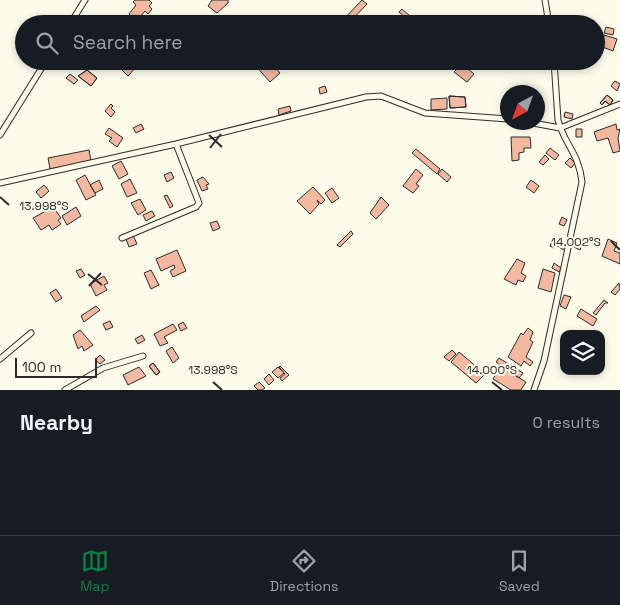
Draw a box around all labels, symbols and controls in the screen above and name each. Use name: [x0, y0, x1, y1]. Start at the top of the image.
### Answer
search box: [15, 15, 605, 70]
icon: search: [33, 29, 61, 57]
text: Search here: [73, 30, 183, 55]
north arrow: [500, 85, 545, 130]
text: 13.998°S: [19, 198, 69, 214]
text: 14.002°S: [551, 234, 601, 250]
map controls: [560, 330, 605, 375]
button: layers: [560, 330, 605, 375]
scale bar: [15, 355, 98, 378]
text: 100 m: [22, 358, 61, 376]
text: 13.998°S: [188, 362, 238, 378]
text: 14.000°S: [467, 362, 517, 378]
text: Nearby: [20, 409, 93, 436]
text: 0 results: [532, 412, 600, 433]
tab: Map: [80, 547, 109, 595]
tab: Directions: [270, 547, 338, 595]
tab: Saved: [499, 547, 540, 595]

